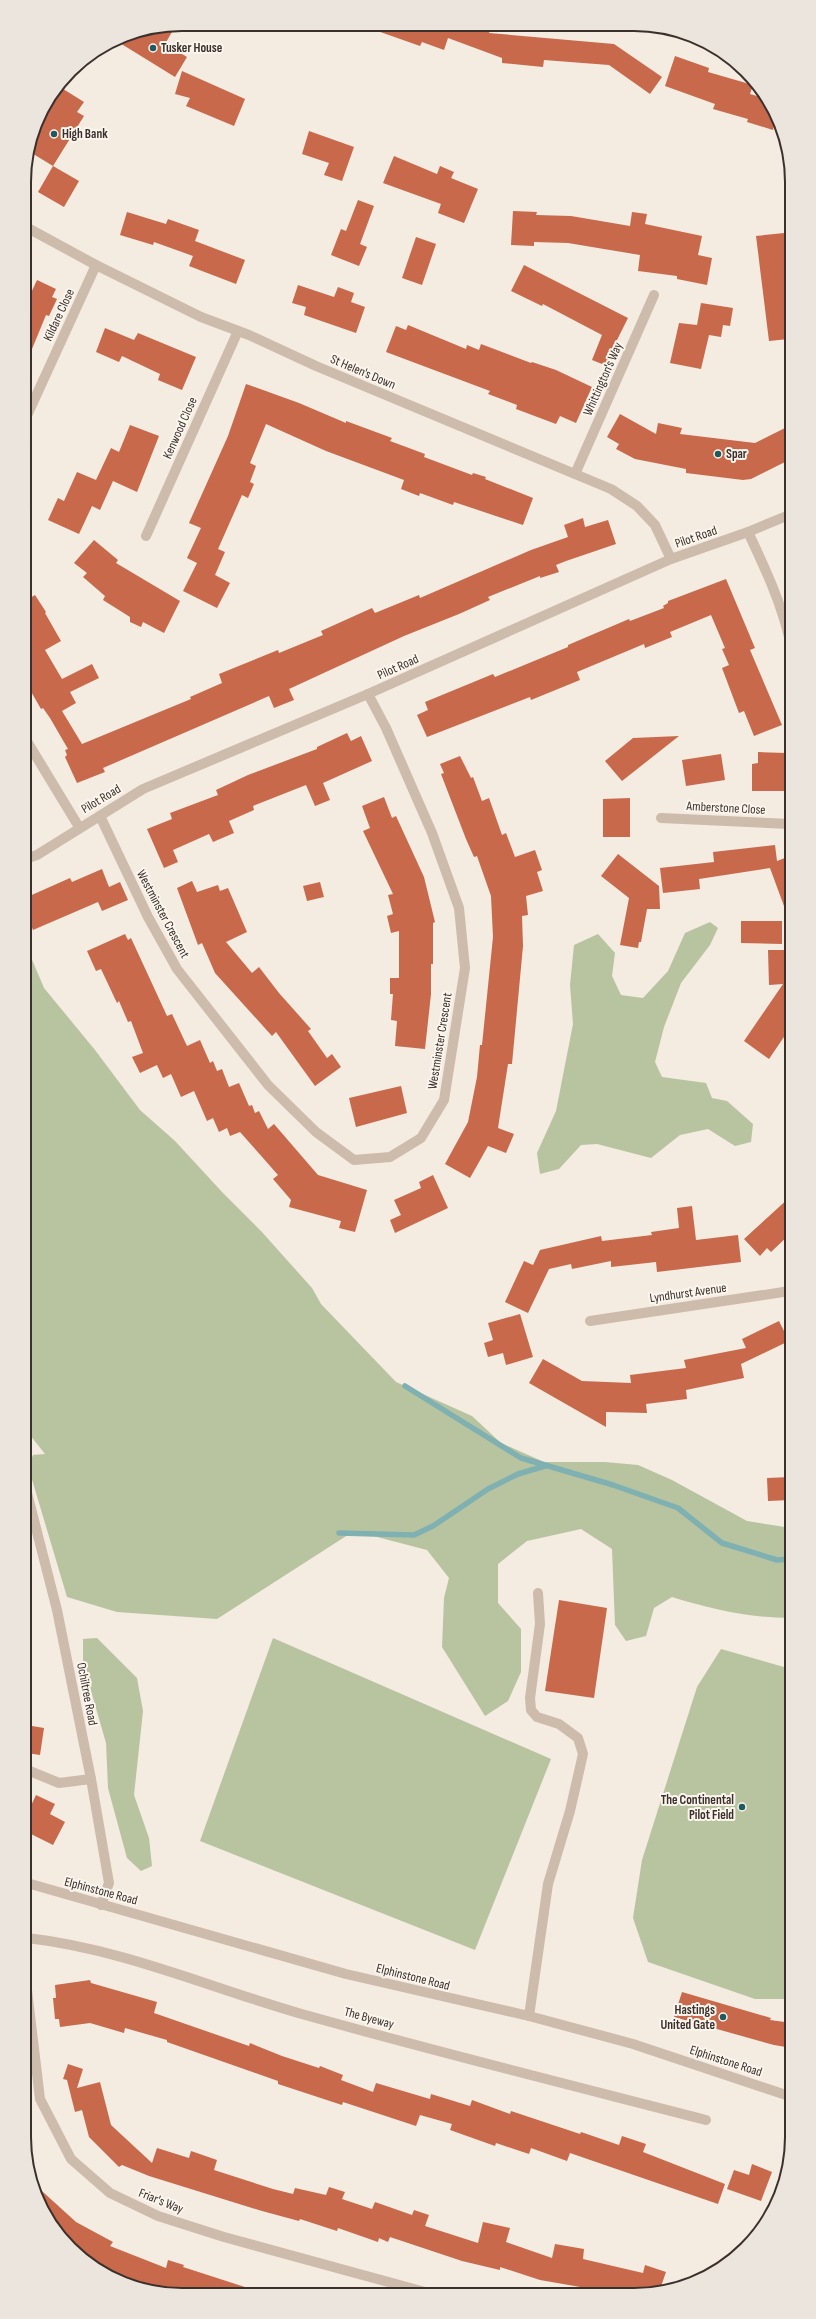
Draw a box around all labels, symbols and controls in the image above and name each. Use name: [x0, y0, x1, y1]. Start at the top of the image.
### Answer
place label: Tusker House: [161, 40, 223, 56]
marker: Tusker House: [148, 43, 158, 53]
place label: High Bank: [62, 126, 108, 142]
marker: High Bank: [49, 129, 59, 139]
street label: Kildare Close: [40, 286, 78, 344]
street label: Whittington's Way: [580, 340, 626, 418]
street label: St Helen's Down: [328, 351, 398, 393]
street label: Kenwood Close: [159, 395, 201, 461]
place label: Spar: [726, 446, 747, 462]
marker: Spar: [713, 449, 723, 459]
street label: Pilot Road: [673, 522, 719, 552]
street label: Pilot Road: [375, 651, 421, 683]
street label: Pilot Road: [78, 781, 124, 817]
street label: Amberstone Close: [685, 798, 766, 818]
street label: Westminster Crescent: [133, 867, 193, 961]
street label: Westminster Crescent: [424, 991, 456, 1090]
street label: Lyndhurst Avenue: [648, 1280, 728, 1306]
street label: Ochiltree Road: [73, 1661, 101, 1727]
place label: The Continental Pilot Field: [661, 1792, 734, 1823]
marker: The Continental Pilot Field: [737, 1802, 747, 1812]
street label: Elphinstone Road: [63, 1874, 139, 1908]
street label: Elphinstone Road: [375, 1960, 451, 1994]
place label: Hastings United Gate: [660, 2002, 715, 2033]
street label: The Byeway: [342, 2004, 396, 2032]
marker: Hastings United Gate: [718, 2012, 728, 2022]
street label: Elphinstone Road: [688, 2042, 764, 2080]
street label: Friar's Way: [136, 2185, 186, 2217]

